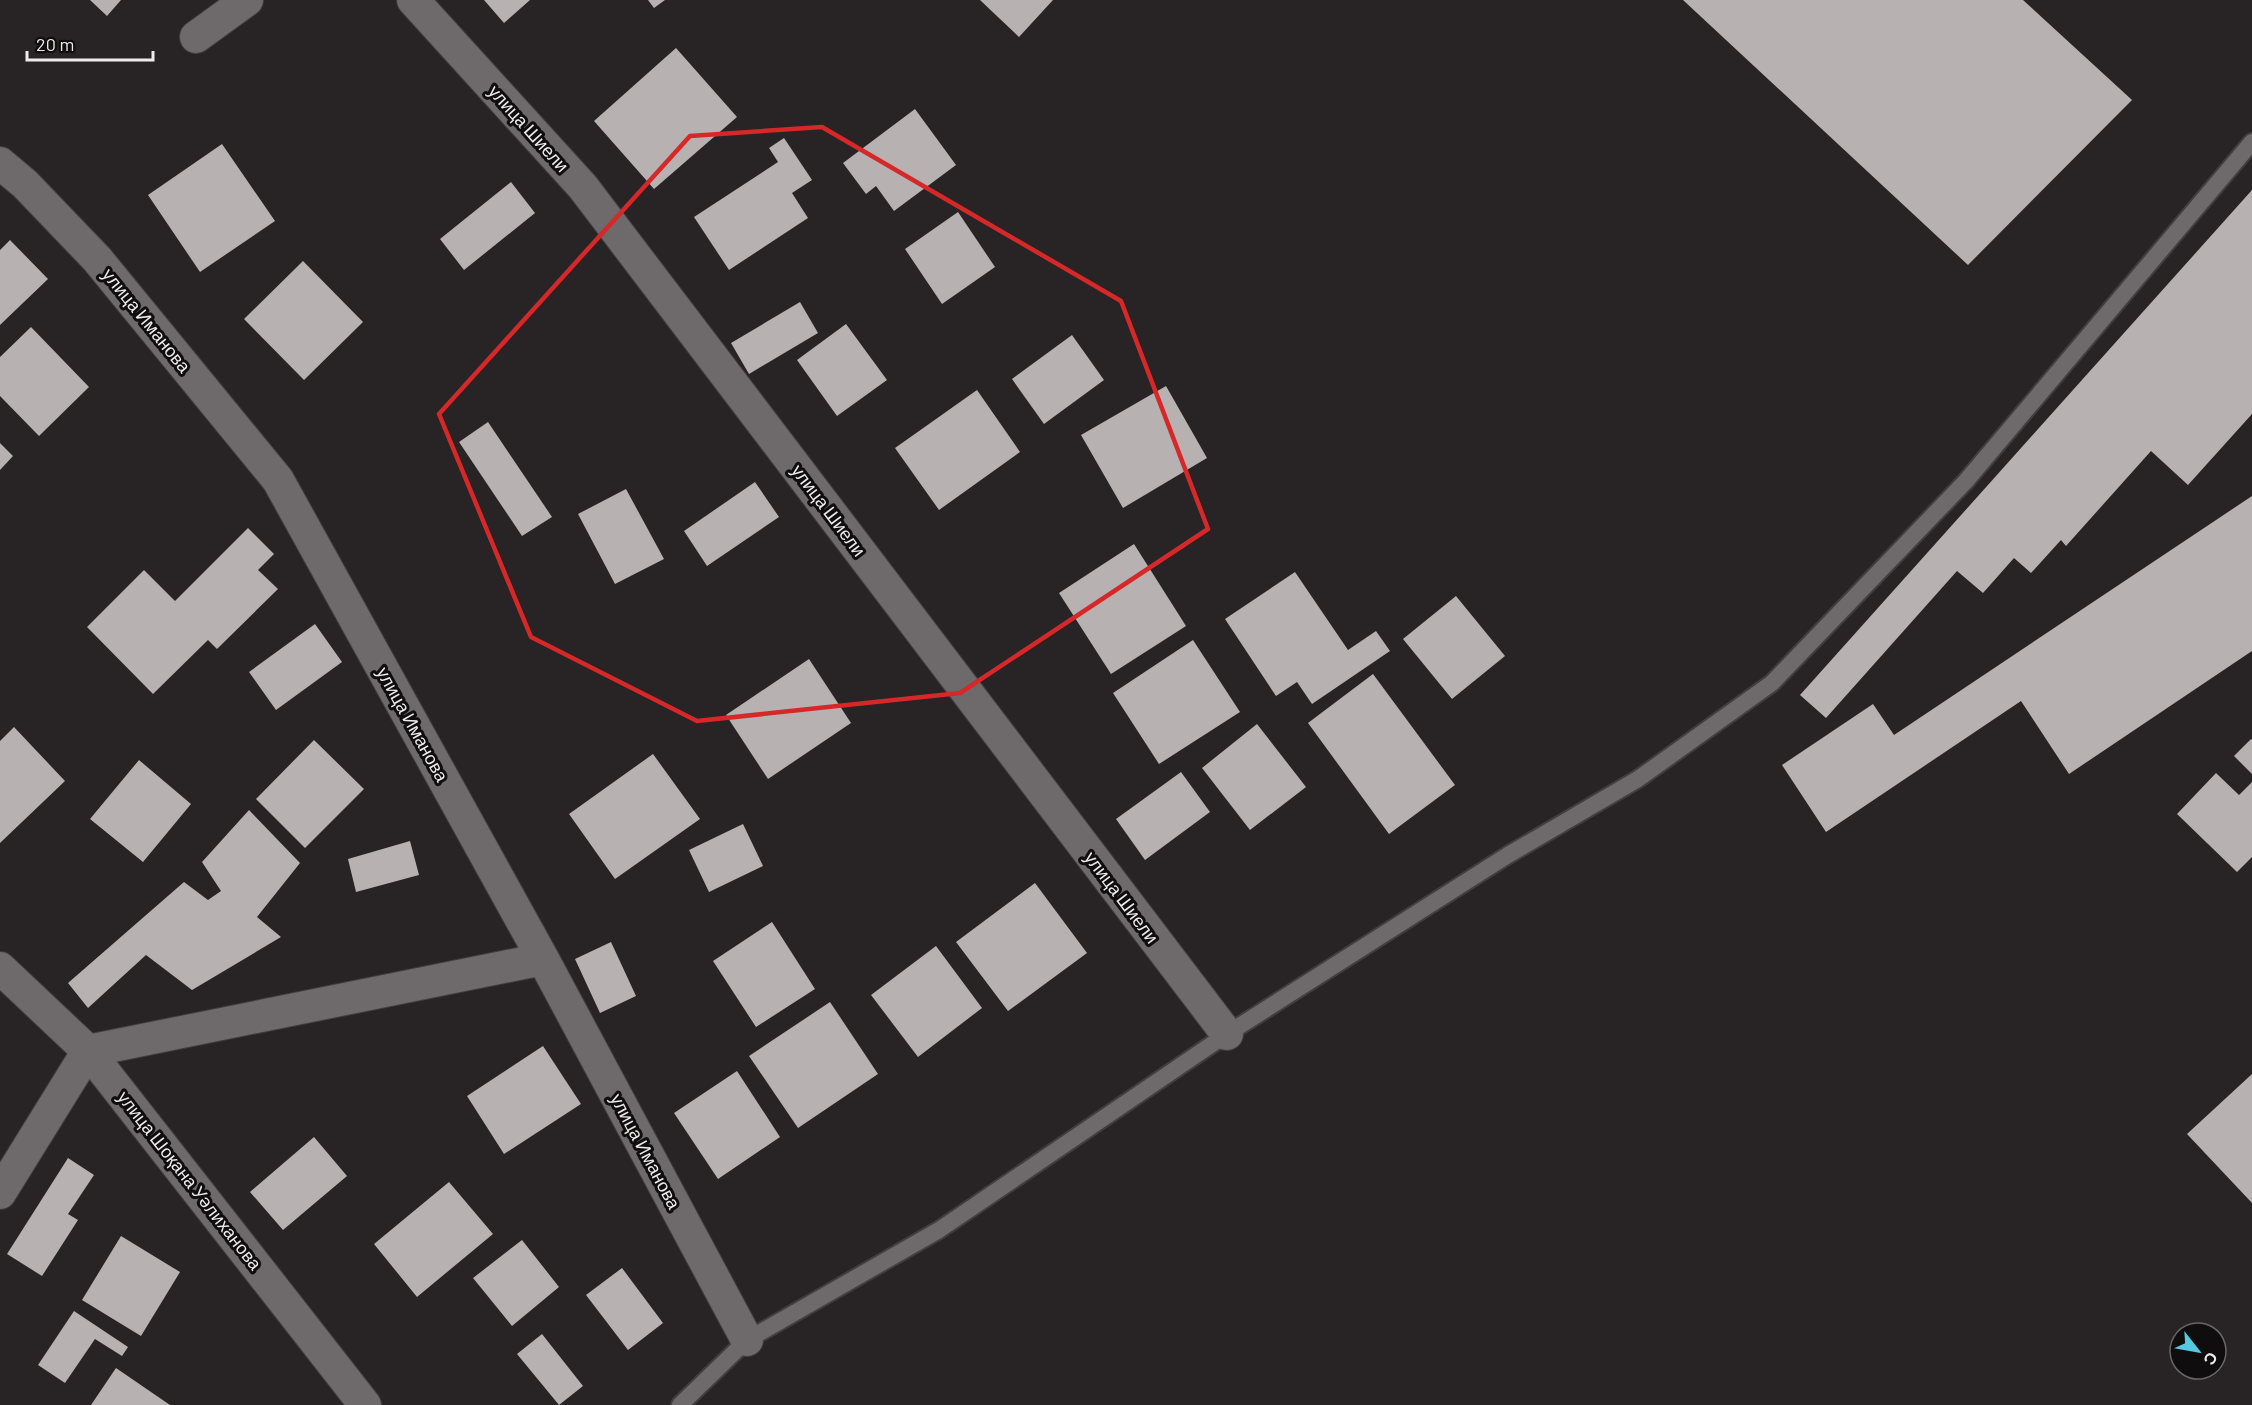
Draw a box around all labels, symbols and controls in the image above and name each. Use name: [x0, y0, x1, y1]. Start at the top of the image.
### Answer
scale bar: [27, 24, 153, 62]
text: 20 m: [36, 33, 74, 55]
street label: улица Шиели: [484, 80, 574, 176]
street label: улица Иманова: [98, 263, 196, 377]
street label: улица Шиели: [787, 460, 871, 560]
street label: улица Иманова: [372, 663, 454, 786]
street label: улица Шиели: [1080, 847, 1164, 947]
street label: улица Шоқана Уәлиханова: [113, 1086, 267, 1275]
street label: улица Иманова: [606, 1089, 686, 1213]
north arrow: [2168, 1321, 2228, 1381]
text: С: [2200, 1349, 2222, 1369]

